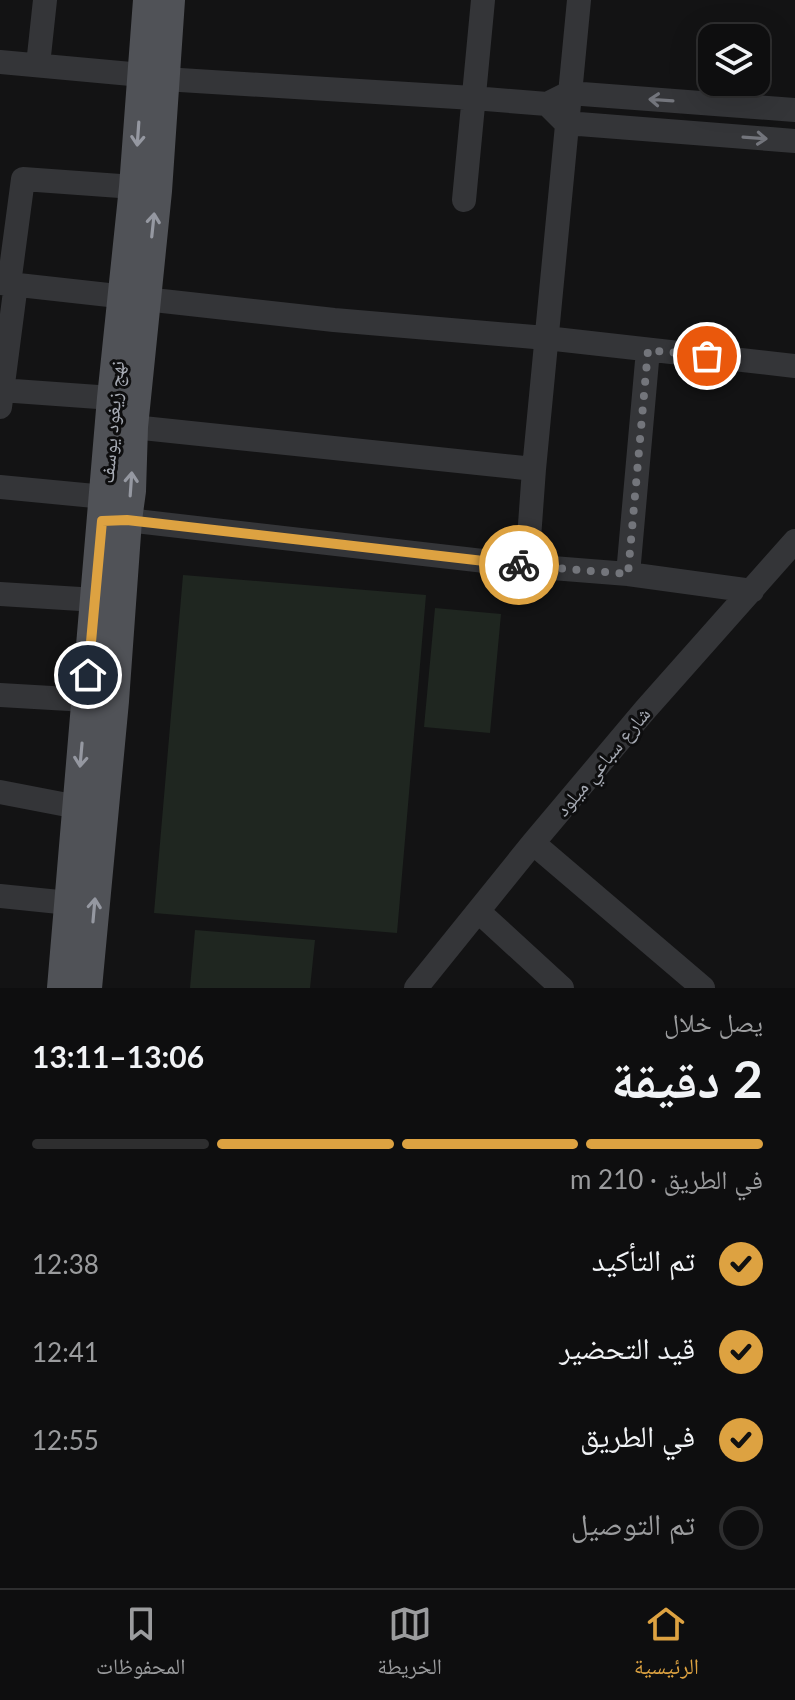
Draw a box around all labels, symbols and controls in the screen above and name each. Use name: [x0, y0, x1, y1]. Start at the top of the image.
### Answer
map controls: [698, 24, 770, 96]
button: layers: [698, 24, 770, 96]
one-way arrow: [648, 92, 675, 107]
one-way arrow: [130, 120, 145, 147]
one-way arrow: [741, 131, 768, 146]
one-way arrow: [146, 212, 161, 239]
pin: [673, 322, 741, 390]
icon: bag: [685, 334, 729, 378]
street label: نهج زيغود يوسف: [94, 360, 130, 484]
one-way arrow: [124, 471, 139, 498]
courier: [479, 525, 559, 605]
icon: bike: [497, 543, 541, 587]
pin: [54, 641, 122, 709]
icon: home: [66, 653, 110, 697]
street label: شارع سباعي ميلود: [549, 702, 658, 824]
one-way arrow: [74, 741, 89, 768]
one-way arrow: [87, 897, 102, 924]
text: يصل خلال: [664, 1006, 763, 1038]
text: 13:06–13:11: [32, 1038, 204, 1074]
text: 2 دقيقة: [611, 1047, 763, 1109]
text: في الطريق · 210 m: [570, 1163, 763, 1195]
text: تم التأكيد: [592, 1241, 695, 1277]
icon: check: [719, 1242, 763, 1286]
text: 12:38: [32, 1248, 99, 1280]
text: قيد التحضير: [559, 1329, 695, 1365]
icon: check: [719, 1330, 763, 1374]
text: 12:41: [32, 1336, 99, 1368]
text: في الطريق: [580, 1417, 695, 1453]
icon: check: [719, 1418, 763, 1462]
text: 12:55: [32, 1424, 99, 1456]
text: تم التوصيل: [571, 1505, 695, 1541]
tab: المحفوظات: [96, 1602, 185, 1688]
tab: الخريطة: [377, 1602, 442, 1688]
tab: الرئيسية: [634, 1602, 699, 1688]

